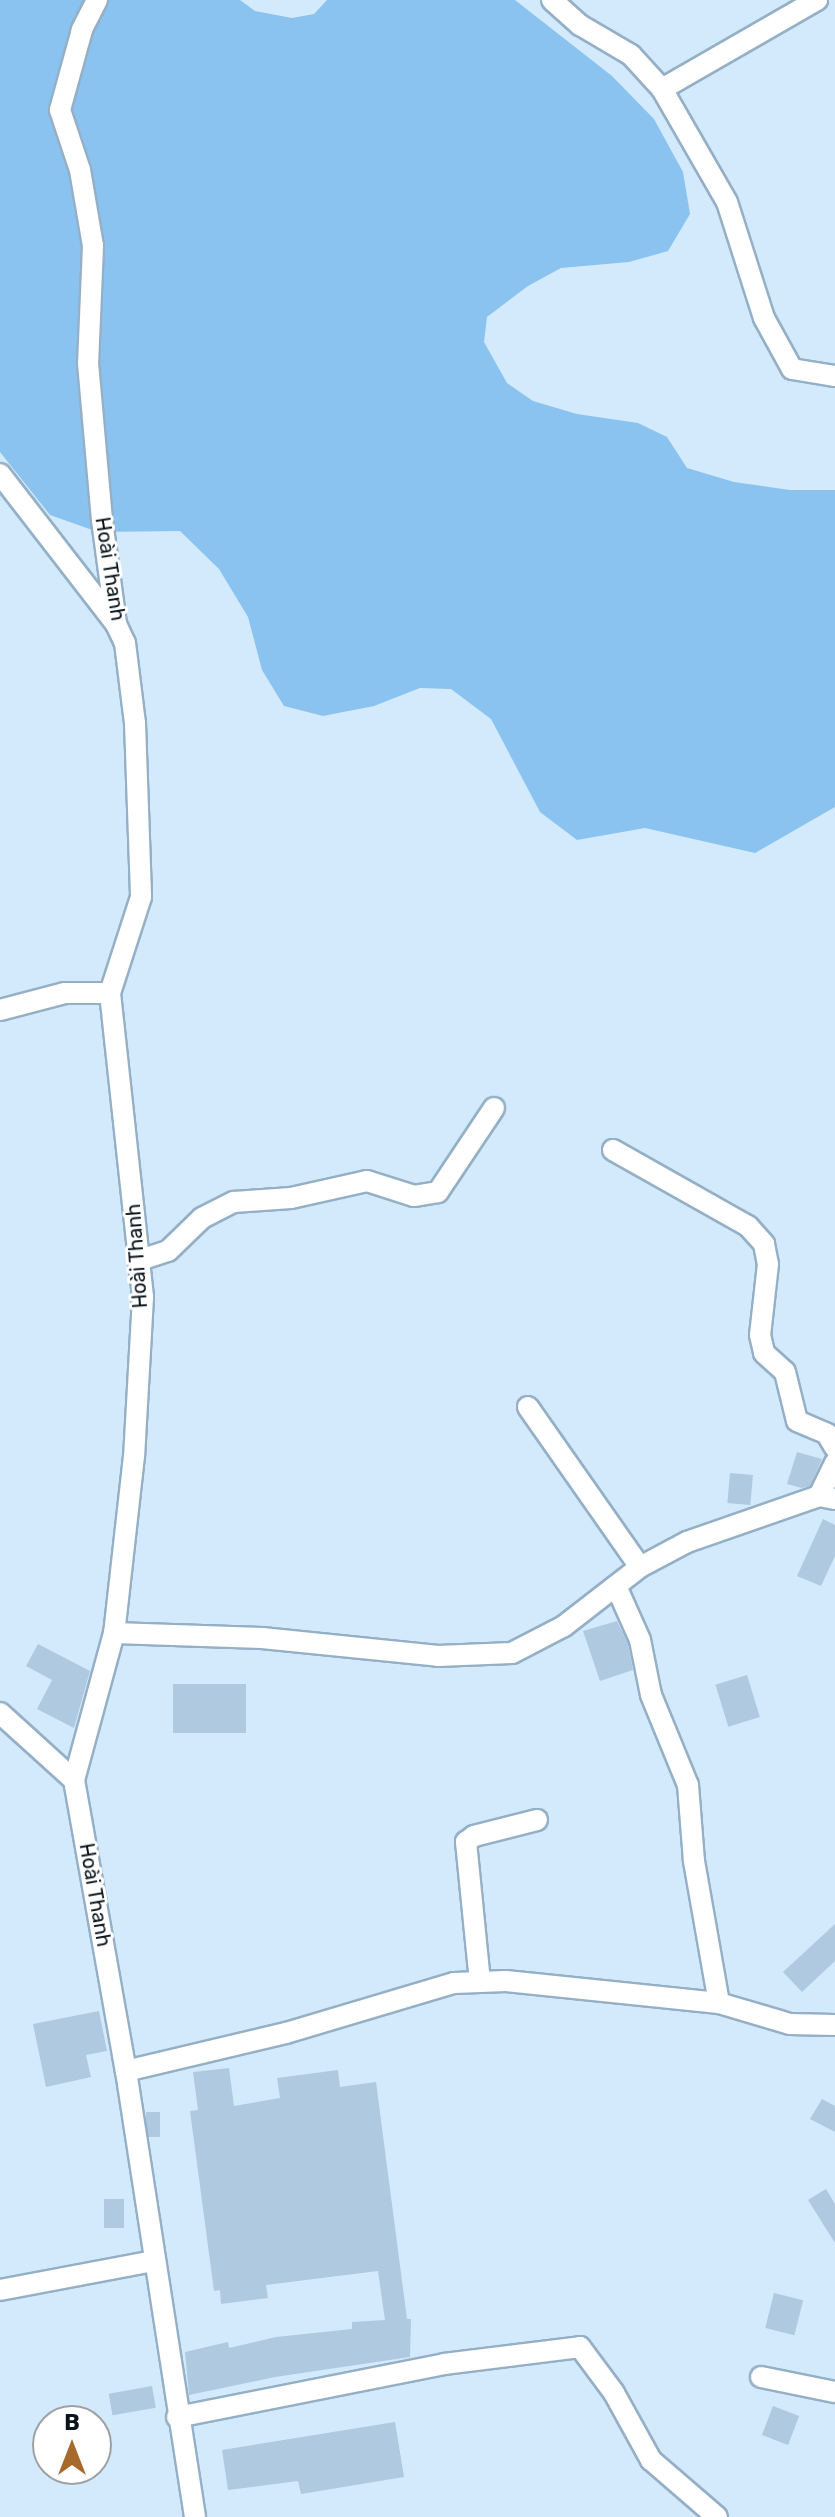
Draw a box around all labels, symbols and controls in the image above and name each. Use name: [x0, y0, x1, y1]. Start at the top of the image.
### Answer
street label: Hoài Thanh: [90, 515, 130, 623]
street label: Hoài Thanh: [121, 1203, 153, 1309]
street label: Hoài Thanh: [74, 1841, 116, 1949]
north arrow: [32, 2405, 112, 2485]
text: B: [64, 2409, 80, 2436]

